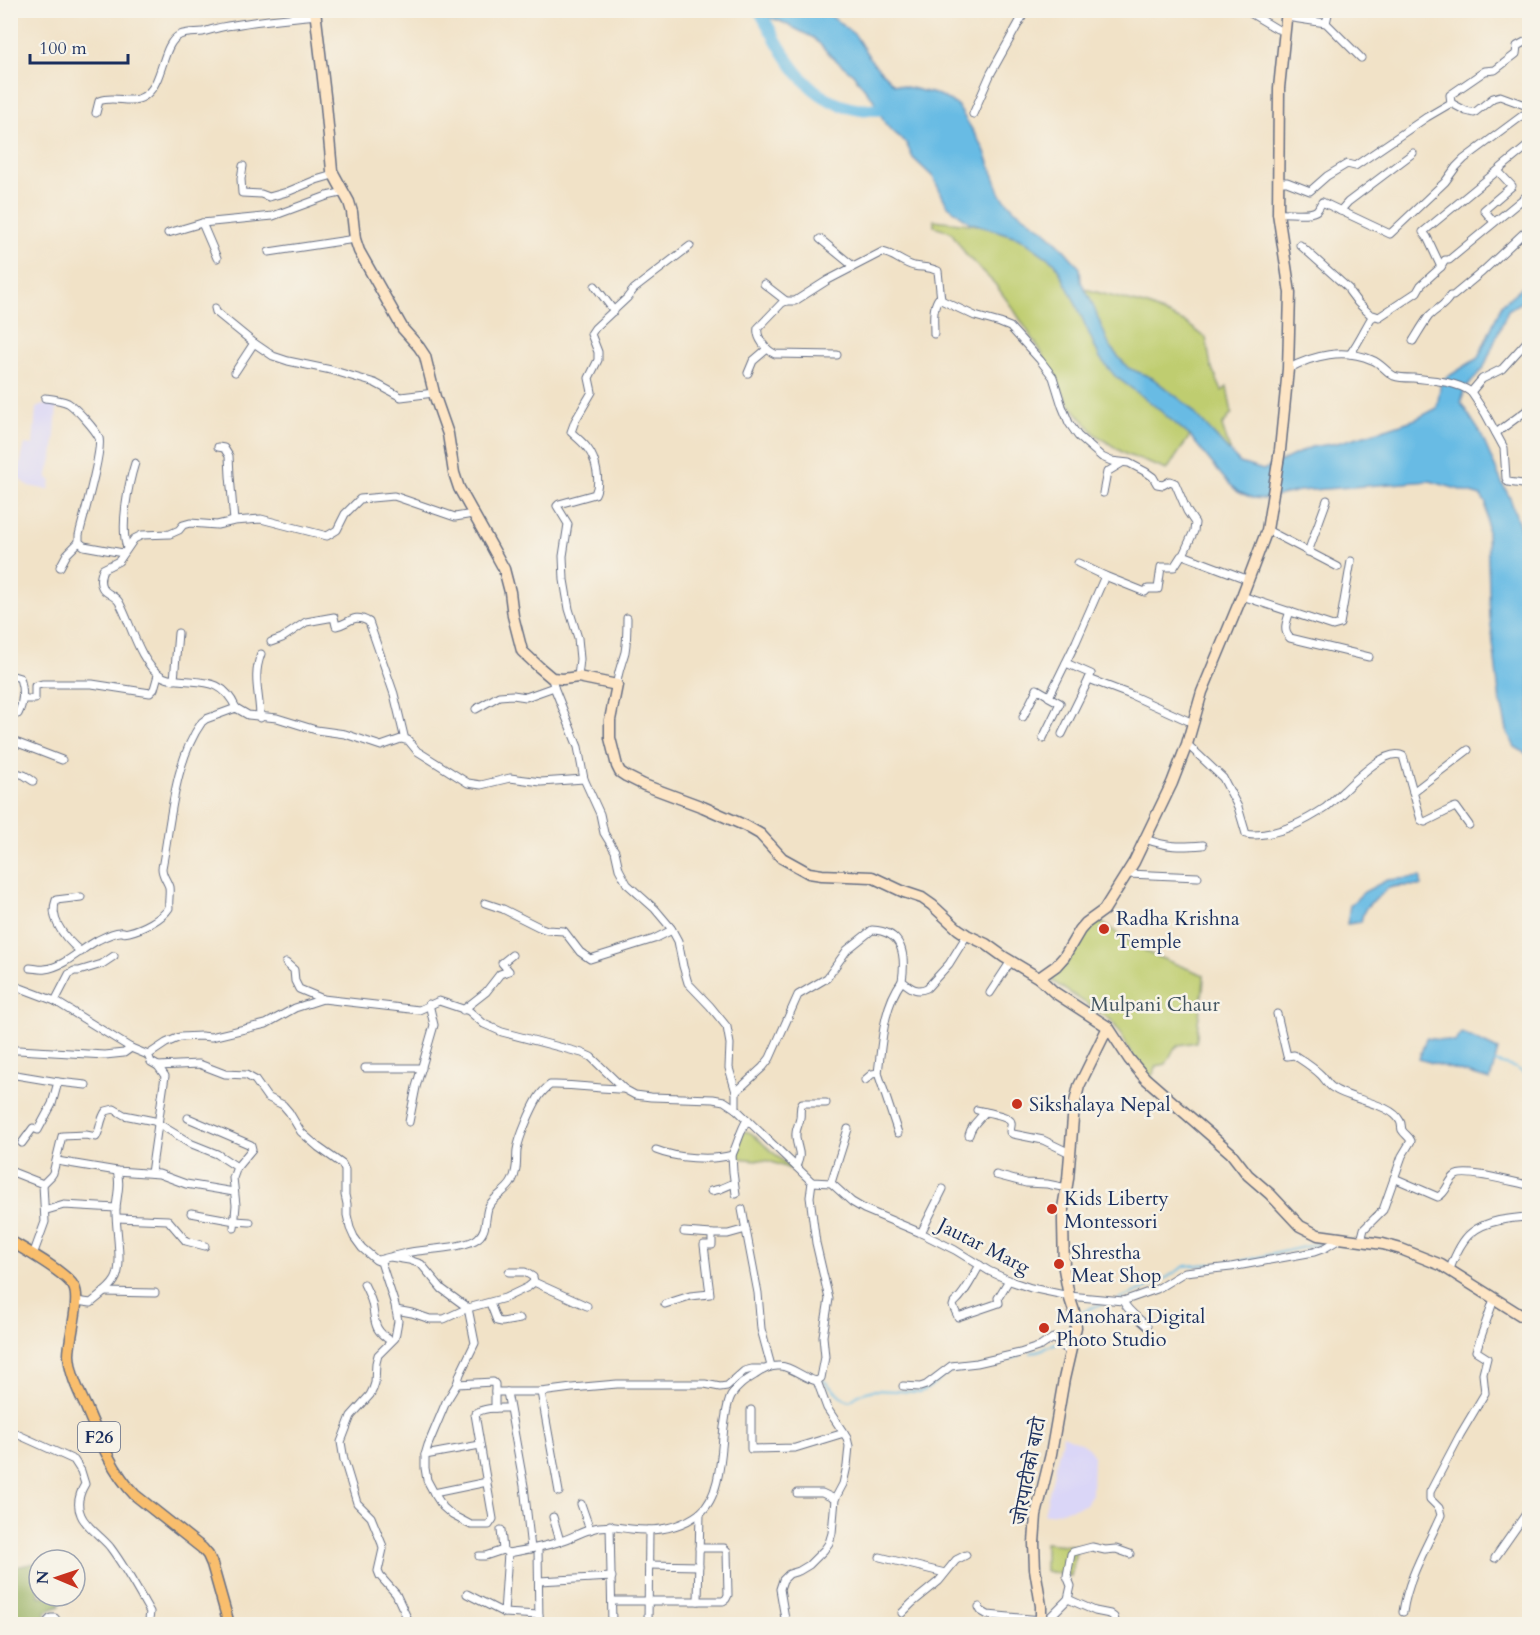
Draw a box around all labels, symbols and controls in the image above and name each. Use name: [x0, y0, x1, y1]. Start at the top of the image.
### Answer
scale bar: [30, 27, 128, 65]
text: 100 m: [39, 36, 87, 61]
place label: Radha Krishna Temple: [1116, 905, 1240, 955]
marker: Radha Krishna Temple: [1097, 922, 1111, 936]
park label: Mulpani Chaur: [1090, 991, 1221, 1018]
place label: Sikshalaya Nepal: [1029, 1091, 1170, 1118]
marker: Sikshalaya Nepal: [1010, 1097, 1024, 1111]
place label: Kids Liberty Montessori: [1064, 1185, 1169, 1235]
marker: Kids Liberty Montessori: [1045, 1202, 1059, 1216]
street label: Jautar Marg: [931, 1210, 1035, 1281]
place label: Shrestha Meat Shop: [1071, 1239, 1162, 1289]
marker: Shrestha Meat Shop: [1052, 1257, 1066, 1271]
place label: Manohara Digital Photo Studio: [1056, 1303, 1205, 1353]
marker: Manohara Digital Photo Studio: [1037, 1321, 1051, 1335]
street label: जोरपाटीको बाटो: [1005, 1414, 1053, 1528]
road number: F26: [78, 1422, 120, 1452]
north arrow: [27, 1548, 87, 1608]
text: N: [32, 1570, 54, 1585]

